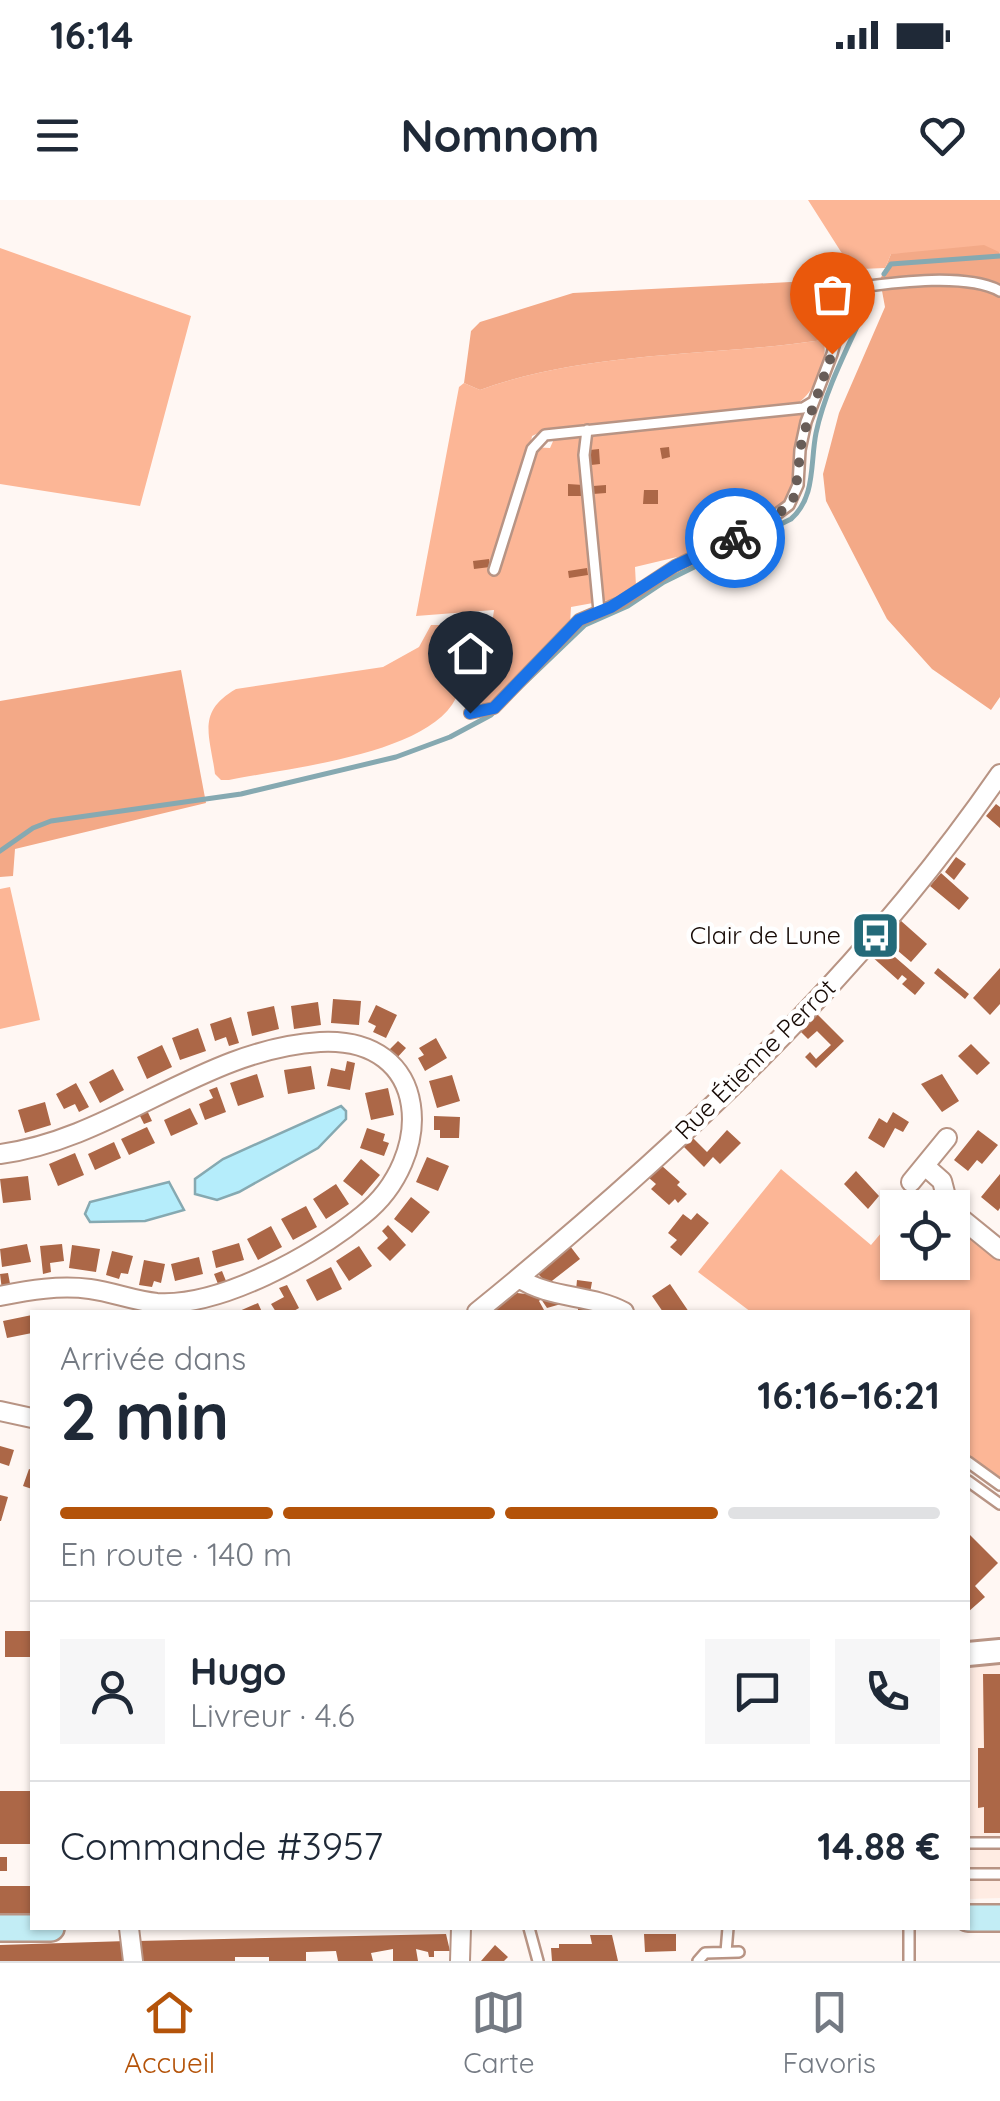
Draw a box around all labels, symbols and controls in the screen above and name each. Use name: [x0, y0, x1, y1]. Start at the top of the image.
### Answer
text: 16:14: [50, 11, 133, 59]
text: Nomnom: [400, 107, 600, 163]
icon: menu: [30, 108, 85, 163]
icon: heart: [915, 108, 970, 163]
pin: [790, 252, 875, 355]
icon: bag: [805, 267, 860, 322]
courier: [685, 488, 785, 588]
icon: bike: [708, 511, 763, 566]
pin: [428, 611, 513, 714]
icon: home: [443, 626, 498, 681]
bus stop icon: Clair de Lune: [850, 909, 902, 961]
place label: Clair de Lune: [690, 919, 841, 950]
street label: Rue Étienne Perrot: [668, 972, 842, 1146]
map controls: [880, 1190, 970, 1280]
button: locate: [880, 1190, 970, 1280]
text: Arrivée dans: [60, 1338, 246, 1378]
text: 16:16–16:21: [757, 1371, 940, 1419]
text: 2 min: [60, 1375, 229, 1456]
text: En route · 140 m: [60, 1534, 292, 1574]
button: person: [60, 1639, 165, 1744]
button: chat: [705, 1639, 810, 1744]
button: phone: [835, 1639, 940, 1744]
text: Hugo: [190, 1647, 286, 1695]
text: Livreur · 4.6: [190, 1695, 355, 1735]
text: Commande #3957: [60, 1822, 383, 1870]
text: 14.88 €: [817, 1822, 940, 1870]
tab: Accueil: [124, 1985, 215, 2080]
tab: Carte: [463, 1985, 535, 2080]
tab: Favoris: [783, 1985, 876, 2080]

